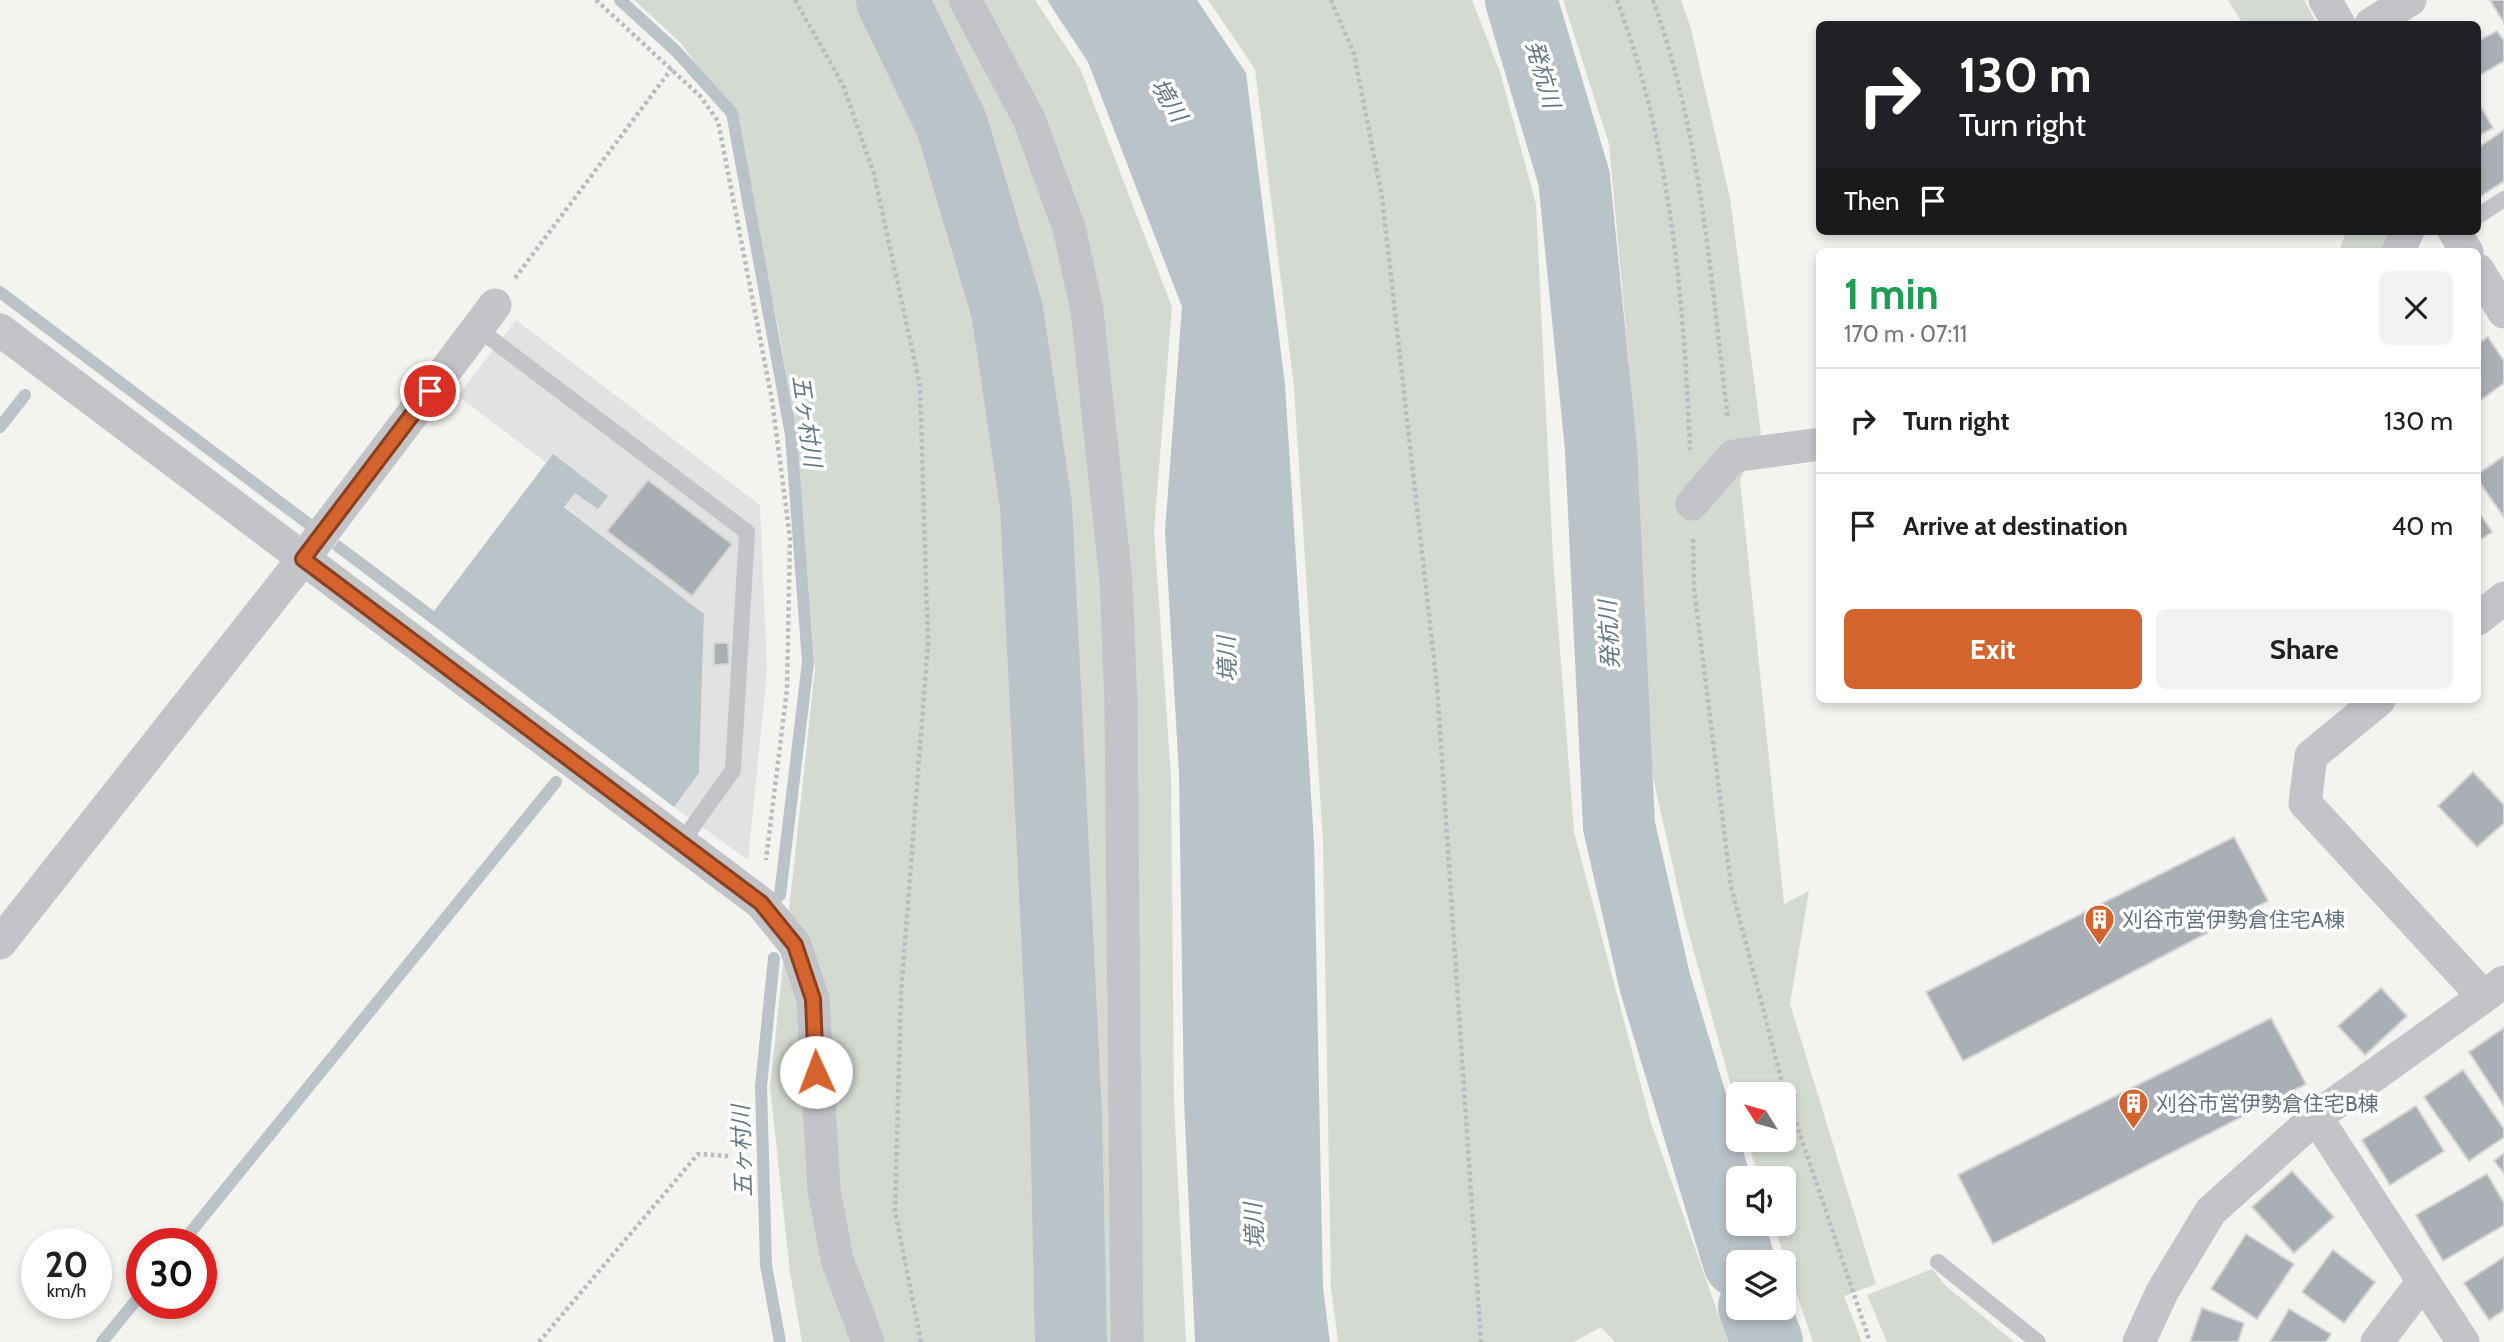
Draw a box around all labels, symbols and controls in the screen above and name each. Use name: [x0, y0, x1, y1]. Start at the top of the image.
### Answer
water label: 発杭川: [1520, 37, 1567, 114]
text: 130 m: [1959, 45, 2092, 104]
icon: right: [1844, 49, 1935, 140]
water label: 境川: [1145, 73, 1194, 129]
text: Turn right: [1959, 105, 2086, 144]
icon: arrive: [1914, 182, 1952, 220]
text: Then: [1844, 185, 1900, 217]
text: 1 min: [1844, 268, 1939, 320]
button: close: [2379, 271, 2453, 345]
text: 170 m · 07:11: [1844, 320, 1967, 348]
pin: [400, 361, 460, 421]
icon: arrive: [411, 372, 449, 410]
water label: 五ヶ村川: [787, 373, 828, 471]
icon: right: [1844, 402, 1882, 440]
text: Turn right: [1903, 405, 2009, 437]
text: 130 m: [2384, 405, 2453, 437]
icon: arrive: [1844, 507, 1882, 545]
text: Arrive at destination: [1903, 510, 2128, 542]
text: 40 m: [2391, 510, 2453, 542]
water label: 発杭川: [1593, 597, 1625, 670]
button: Exit: [1844, 609, 2142, 689]
button: Share: [2156, 609, 2453, 689]
water label: 境川: [1212, 633, 1242, 682]
building icon: 刈谷市営伊勢倉住宅A棟: [2082, 902, 2116, 946]
place label: 刈谷市営伊勢倉住宅A棟: [2122, 907, 2345, 932]
position arrow: [779, 1035, 853, 1109]
north arrow: [1726, 1082, 1796, 1152]
map controls: [1726, 1082, 1796, 1320]
building icon: 刈谷市営伊勢倉住宅B棟: [2116, 1086, 2150, 1130]
place label: 刈谷市営伊勢倉住宅B棟: [2156, 1091, 2379, 1116]
water label: 五ヶ村川: [726, 1102, 758, 1197]
button: sound: [1726, 1166, 1796, 1236]
water label: 境川: [1239, 1199, 1269, 1250]
speed limit sign: 30: [126, 1228, 217, 1319]
text: 20: [45, 1243, 88, 1286]
button: layers: [1726, 1250, 1796, 1320]
text: km/h: [47, 1280, 86, 1302]

